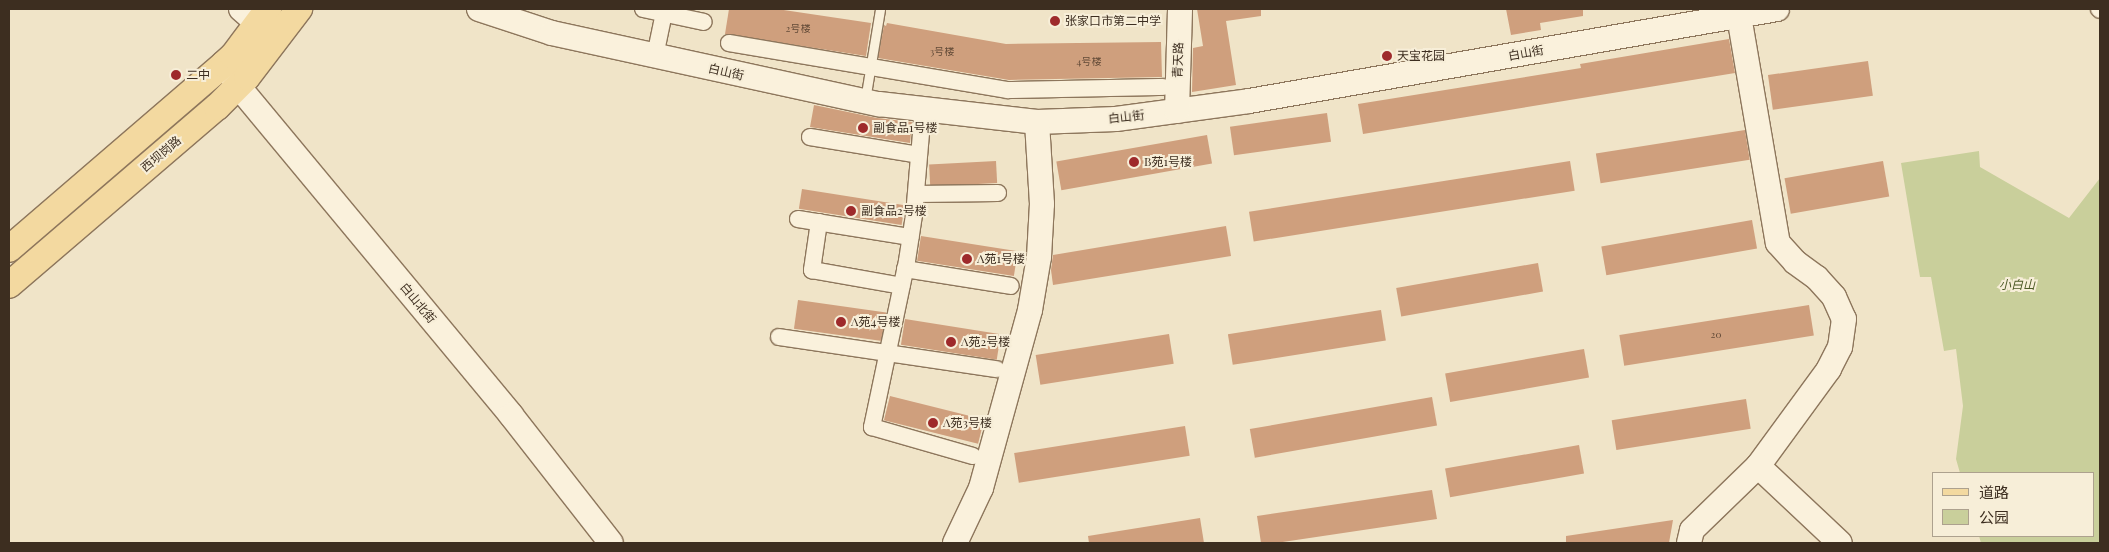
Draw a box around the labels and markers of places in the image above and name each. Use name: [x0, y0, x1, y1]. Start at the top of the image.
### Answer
place label: 张家口市第二中学: [1065, 14, 1161, 28]
marker: 张家口市第二中学: [1049, 15, 1061, 27]
place label: 天宝花园: [1397, 49, 1445, 63]
marker: 天宝花园: [1381, 50, 1393, 62]
place label: 二中: [186, 68, 210, 82]
marker: 二中: [170, 69, 182, 81]
place label: 副食品1号楼: [873, 121, 937, 135]
marker: 副食品1号楼: [857, 122, 869, 134]
place label: B苑1号楼: [1144, 155, 1192, 169]
marker: B苑1号楼: [1128, 156, 1140, 168]
place label: 副食品2号楼: [861, 204, 927, 218]
marker: 副食品2号楼: [845, 205, 857, 217]
place label: A苑1号楼: [977, 252, 1025, 266]
marker: A苑1号楼: [961, 253, 973, 265]
place label: A苑4号楼: [851, 315, 900, 329]
marker: A苑4号楼: [835, 316, 847, 328]
place label: A苑2号楼: [961, 335, 1010, 349]
marker: A苑2号楼: [945, 336, 957, 348]
place label: A苑3号楼: [943, 416, 992, 430]
marker: A苑3号楼: [927, 417, 939, 429]

